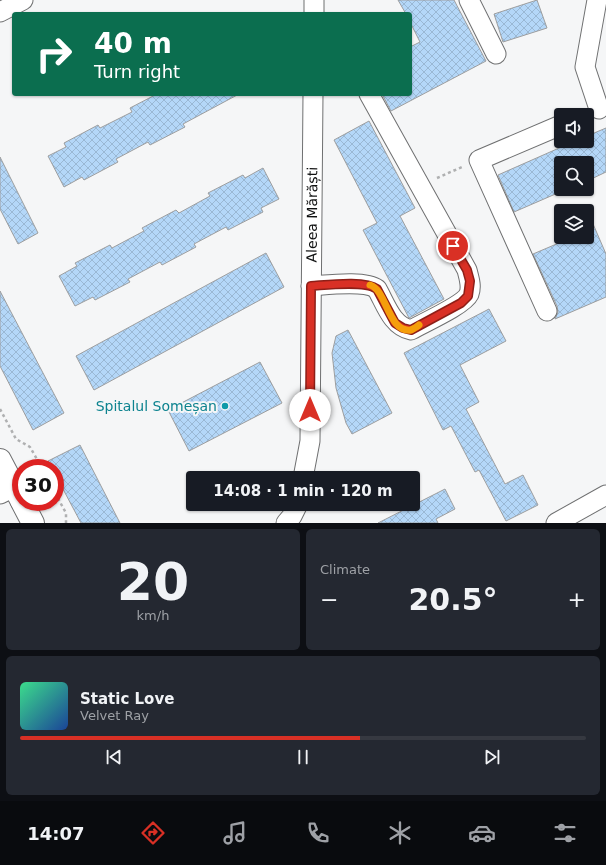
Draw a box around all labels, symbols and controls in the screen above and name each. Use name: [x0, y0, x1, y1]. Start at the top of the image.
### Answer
text: 40 m: [94, 27, 172, 60]
icon: right: [28, 28, 80, 80]
text: Turn right: [94, 61, 180, 82]
map controls: [554, 108, 594, 244]
button: sound: [554, 108, 594, 148]
button: search: [554, 156, 594, 196]
street label: Aleea Mărăști: [304, 167, 321, 262]
button: layers: [554, 204, 594, 244]
pin: [436, 229, 470, 263]
icon: arrive: [442, 235, 464, 257]
position arrow: [289, 389, 331, 431]
place label: Spitalul Someșan: [96, 398, 217, 415]
marker: Spitalul Someșan: [220, 401, 230, 411]
speed limit sign: 30: [12, 459, 64, 511]
text: 14:08 · 1 min · 120 m: [213, 482, 393, 500]
text: 20: [117, 552, 189, 612]
text: Climate: [320, 562, 370, 577]
text: 20.5°: [408, 582, 498, 617]
text: −: [320, 587, 338, 612]
text: +: [568, 587, 586, 612]
text: km/h: [137, 608, 169, 623]
text: Static Love: [80, 690, 174, 708]
text: Velvet Ray: [80, 708, 149, 723]
icon: previous: [103, 746, 125, 768]
icon: pause: [292, 746, 314, 768]
icon: next: [481, 746, 503, 768]
icon: directions: [139, 819, 167, 847]
icon: music: [221, 819, 249, 847]
icon: phone: [304, 819, 332, 847]
icon: climate: [386, 819, 414, 847]
icon: car: [468, 819, 496, 847]
icon: filters: [551, 819, 579, 847]
text: 14:07: [27, 823, 84, 844]

